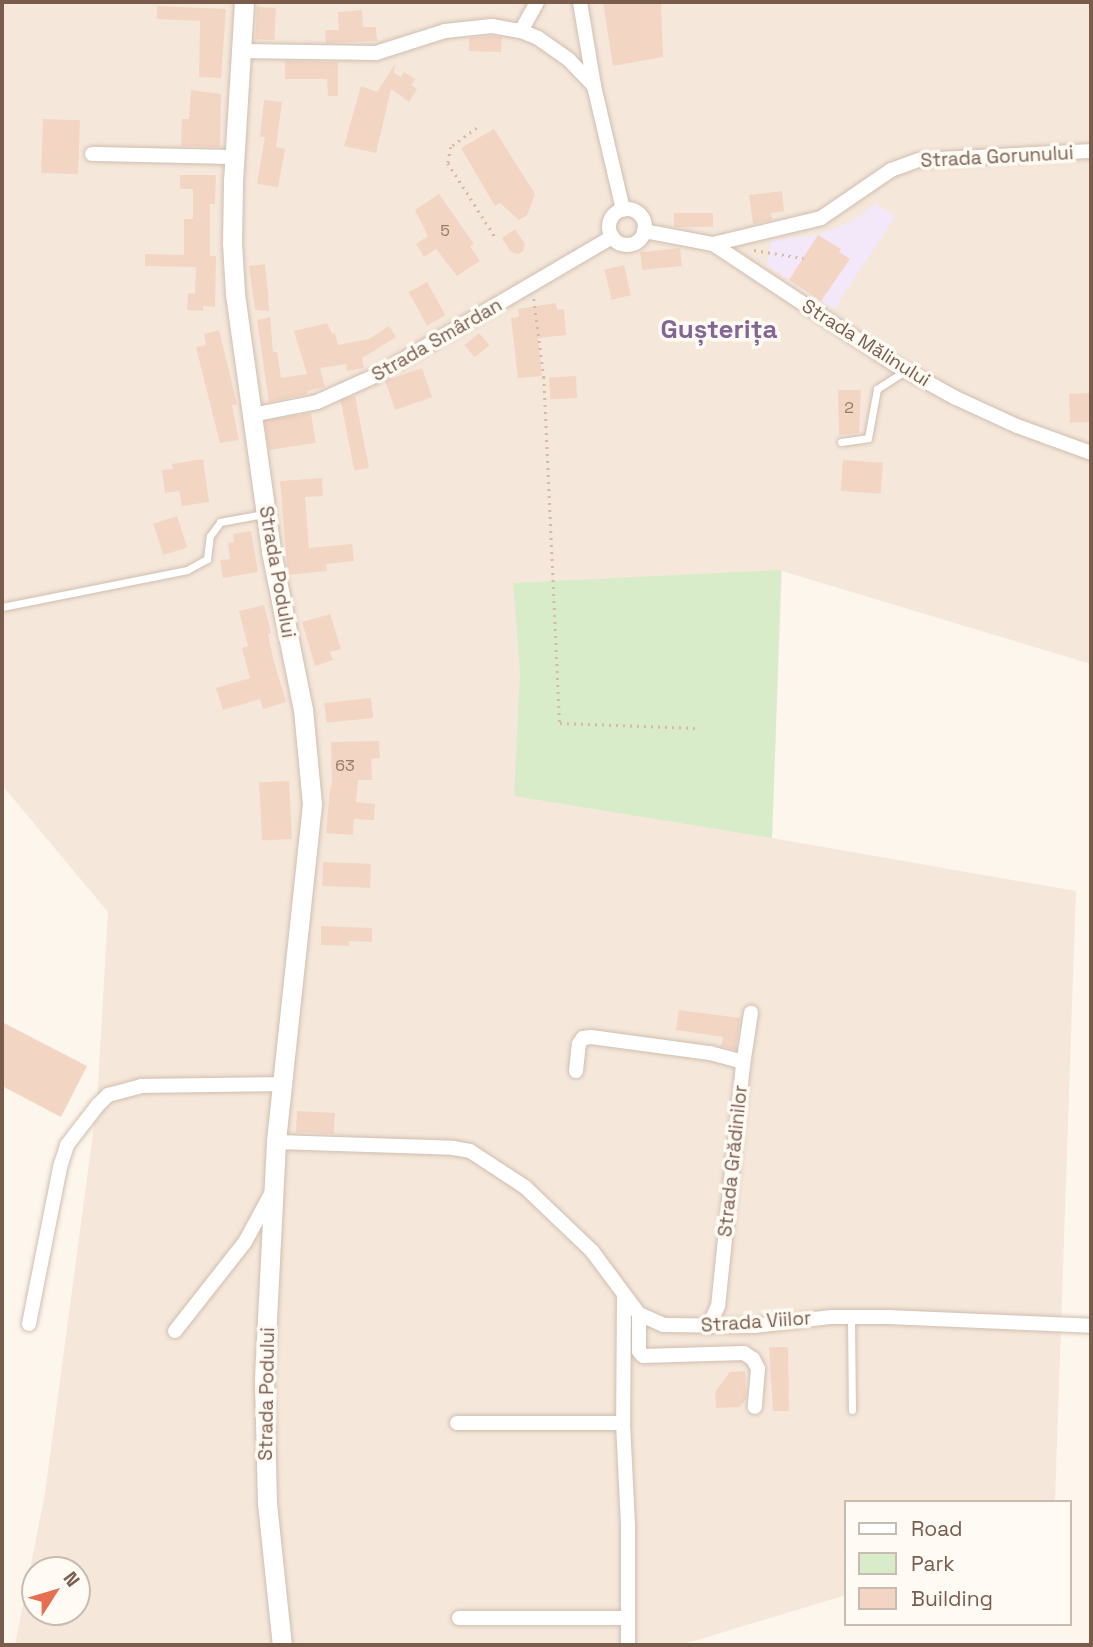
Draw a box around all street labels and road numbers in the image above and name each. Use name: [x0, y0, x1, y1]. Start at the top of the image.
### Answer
street label: Strada Gorunului: [920, 142, 1074, 172]
street label: Strada Smârdan: [368, 294, 506, 386]
street label: Strada Mălinului: [798, 294, 934, 392]
street label: Strada Podului: [254, 504, 300, 640]
street label: Strada Grădinilor: [714, 1084, 752, 1238]
street label: Strada Viilor: [700, 1307, 812, 1337]
street label: Strada Podului: [254, 1327, 280, 1461]

